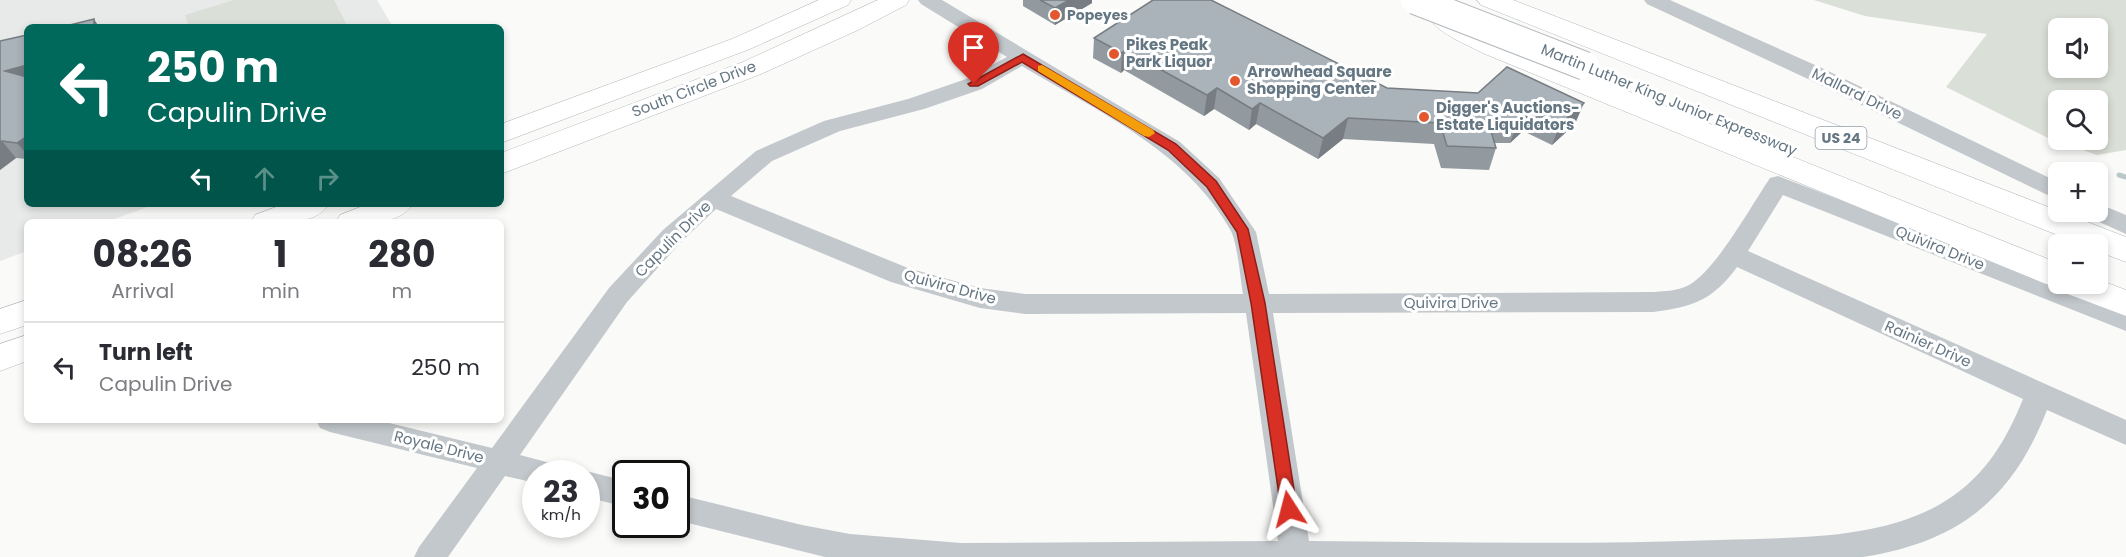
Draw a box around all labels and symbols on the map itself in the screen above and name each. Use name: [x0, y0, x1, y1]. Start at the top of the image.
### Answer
place label: Popeyes: [1067, 5, 1128, 25]
marker: Popeyes: [1048, 8, 1062, 22]
pin: [948, 22, 999, 84]
place label: Pikes Peak Park Liquor: [1126, 34, 1213, 72]
street label: Martin Luther King Junior Expressway: [1538, 38, 1801, 161]
marker: Pikes Peak Park Liquor: [1107, 47, 1121, 61]
street label: South Circle Drive: [629, 55, 759, 122]
place label: Arrowhead Square Shopping Center: [1247, 61, 1392, 99]
street label: Mallard Drive: [1809, 63, 1906, 124]
marker: Arrowhead Square Shopping Center: [1228, 74, 1242, 88]
place label: Digger's Auctions- Estate Liquidators: [1436, 97, 1580, 135]
marker: Digger's Auctions- Estate Liquidators: [1417, 110, 1431, 124]
road number: US 24: [1816, 127, 1866, 149]
street label: Capulin Drive: [630, 196, 715, 281]
street label: Quivira Drive: [1892, 220, 1988, 275]
street label: Quivira Drive: [902, 264, 999, 309]
street label: Quivira Drive: [1404, 292, 1498, 313]
street label: Rainier Drive: [1882, 315, 1975, 372]
street label: Royale Drive: [392, 425, 486, 468]
speed limit sign: 30: [612, 460, 690, 538]
position arrow: [1257, 477, 1321, 541]

